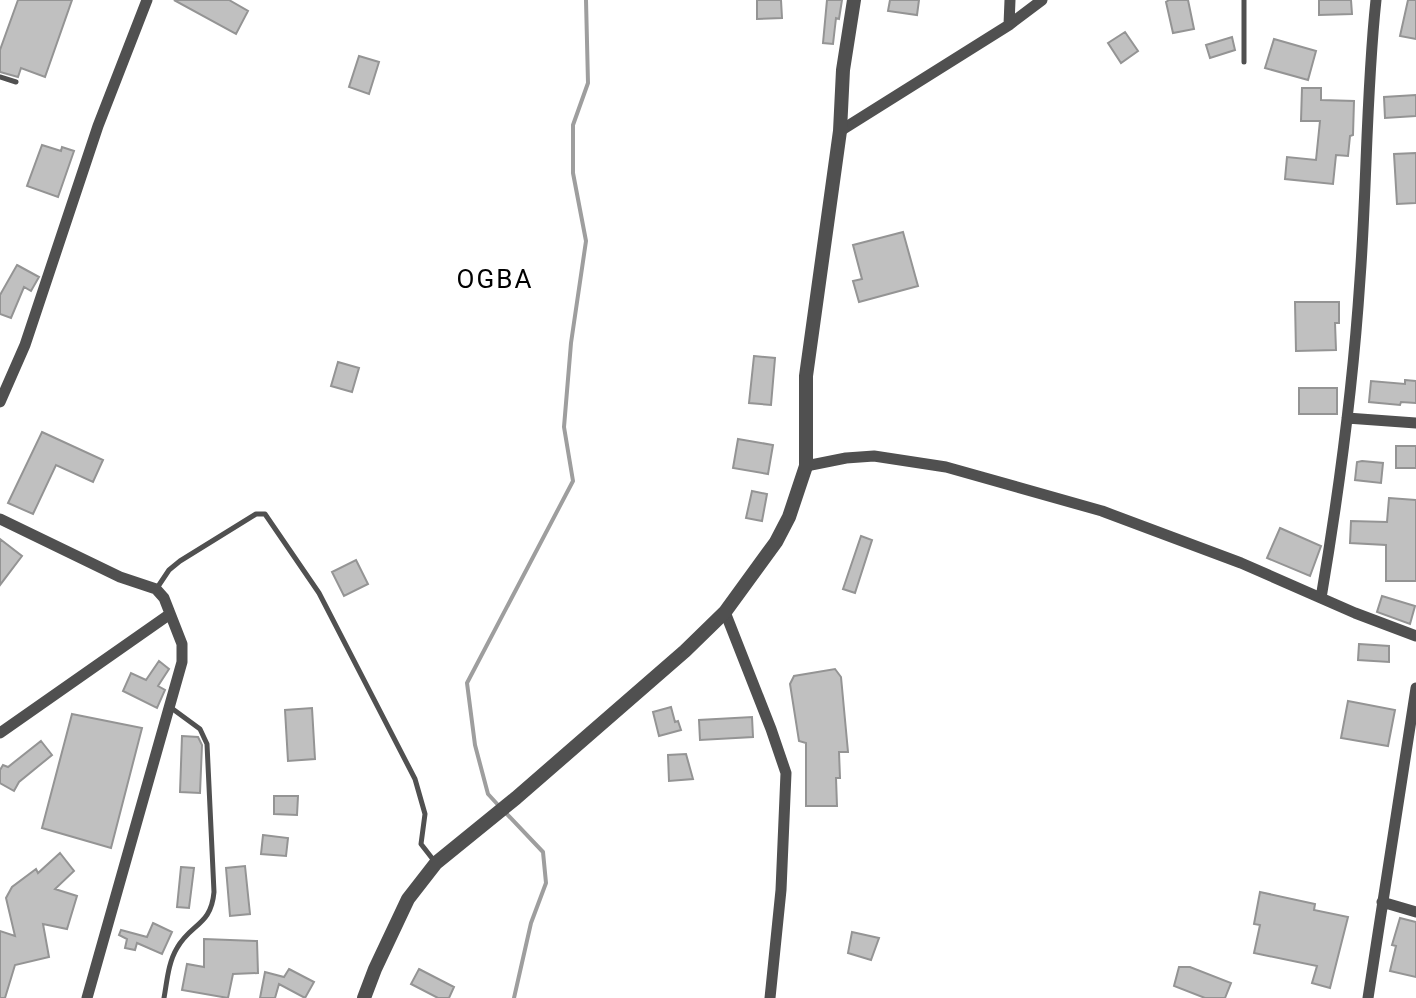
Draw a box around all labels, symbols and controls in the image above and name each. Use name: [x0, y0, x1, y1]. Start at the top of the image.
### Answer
district label: OGBA: [457, 264, 533, 294]

